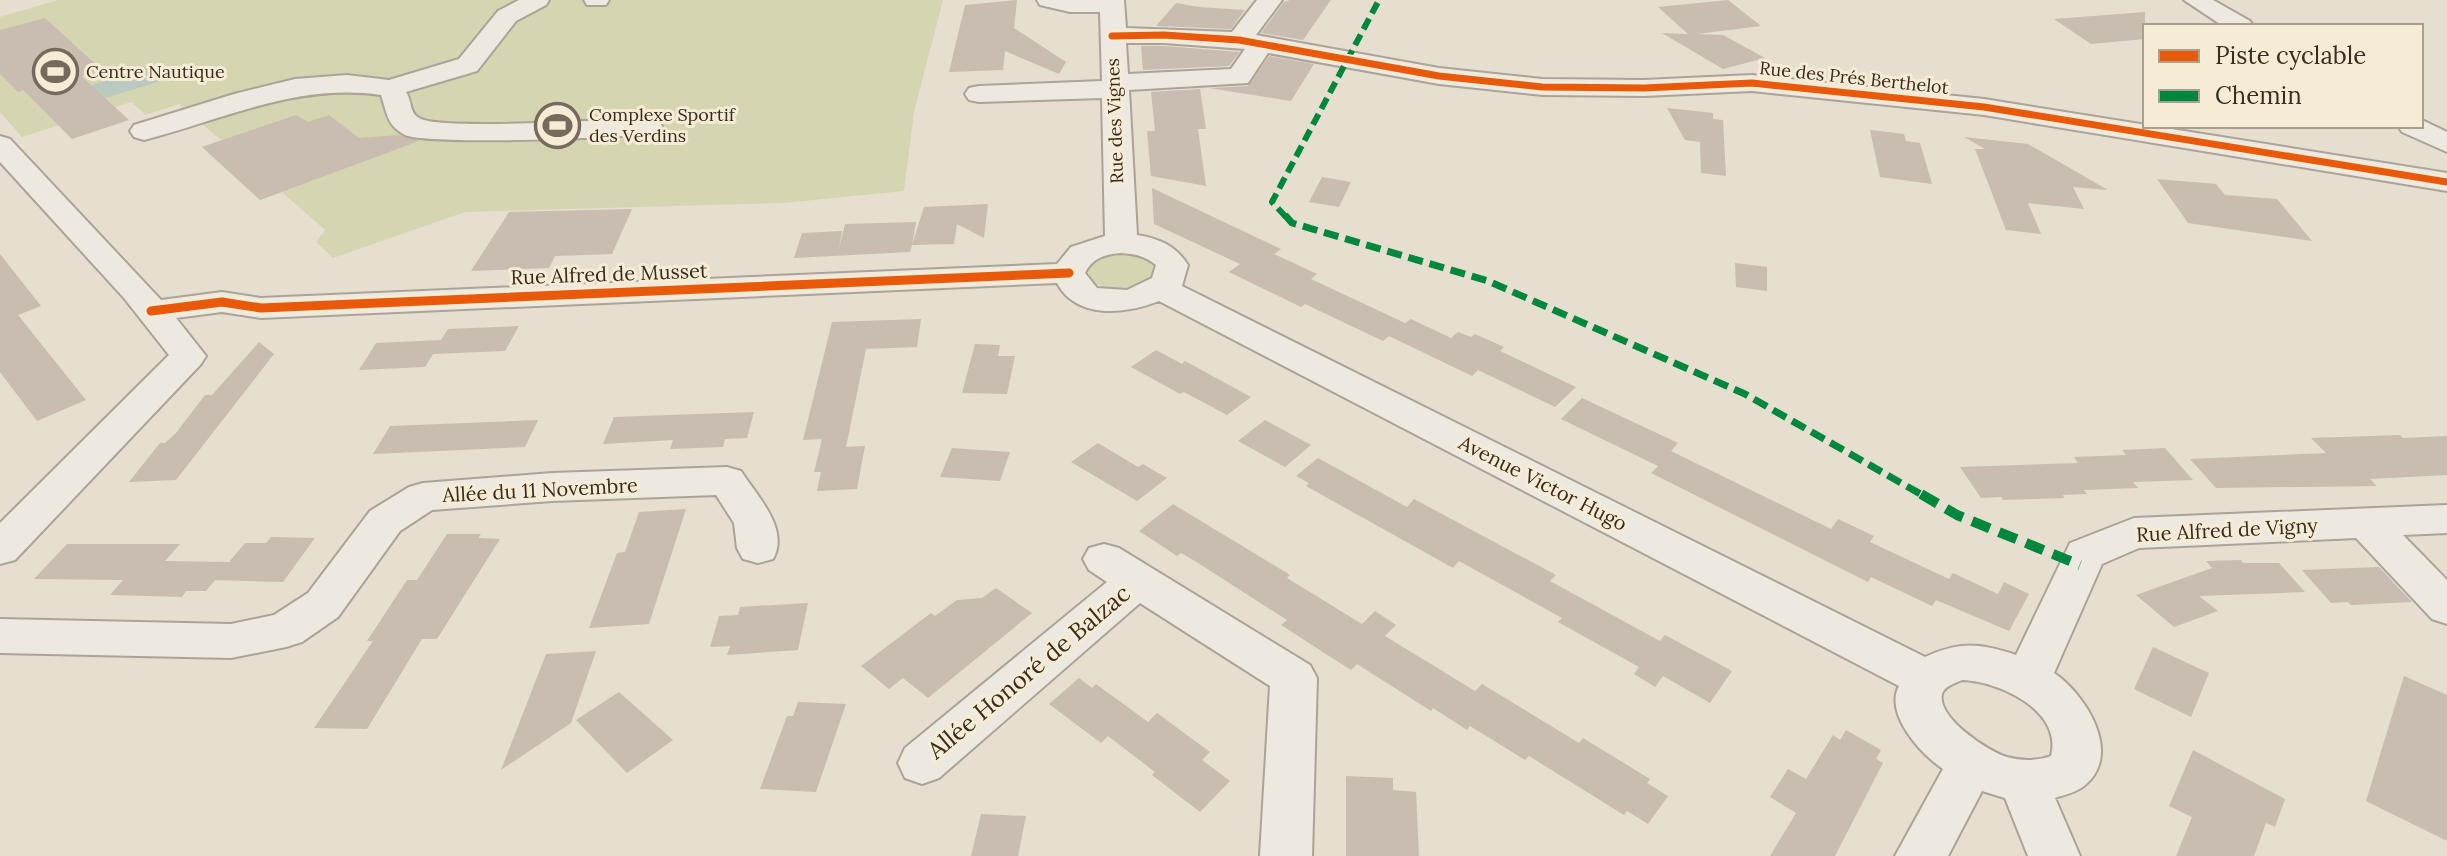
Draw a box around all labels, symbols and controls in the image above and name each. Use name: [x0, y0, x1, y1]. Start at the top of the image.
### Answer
legend: [2143, 24, 2423, 128]
text: Piste cyclable: [2215, 40, 2366, 71]
sports icon: Centre Nautique: [31, 48, 79, 96]
street label: Rue des Prés Berthelot: [1758, 56, 1950, 99]
street label: Rue des Vignes: [1101, 58, 1128, 184]
place label: Centre Nautique: [86, 60, 225, 83]
text: Chemin: [2215, 80, 2302, 111]
sports icon: Complexe Sportif des Verdins: [534, 101, 582, 149]
place label: Complexe Sportif des Verdins: [589, 103, 737, 147]
street label: Rue Alfred de Musset: [510, 258, 708, 289]
street label: Avenue Victor Hugo: [1454, 429, 1631, 536]
street label: Allée du 11 Novembre: [441, 472, 638, 507]
street label: Rue Alfred de Vigny: [2136, 512, 2319, 547]
street label: Allée Honoré de Balzac: [920, 578, 1137, 766]

